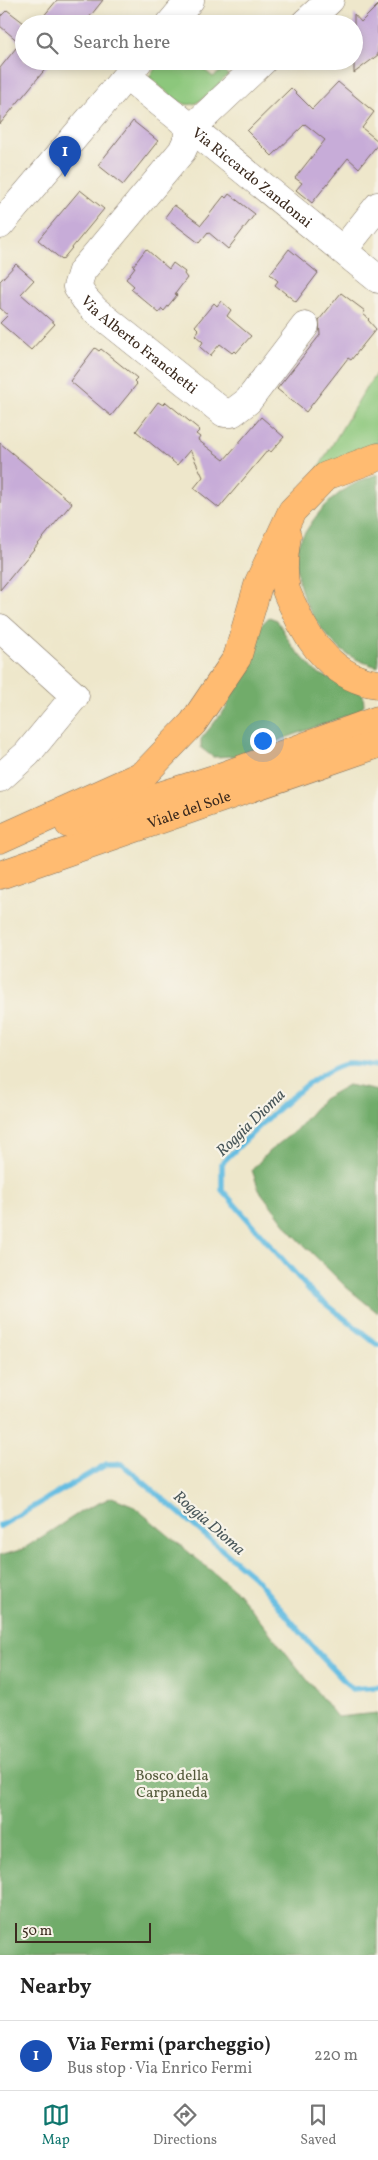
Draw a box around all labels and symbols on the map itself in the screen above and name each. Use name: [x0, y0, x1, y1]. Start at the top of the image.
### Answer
street label: Via Riccardo Zandonai: [187, 123, 316, 234]
pin: 1: [49, 136, 81, 177]
street label: Via Alberto Franchetti: [75, 292, 201, 400]
your location: [250, 728, 276, 754]
street label: Viale del Sole: [145, 787, 234, 835]
water label: Roggia Dioma: [212, 1084, 291, 1162]
water label: Roggia Dioma: [168, 1486, 250, 1561]
park label: Bosco della Carpaneda: [135, 1766, 209, 1804]
scale bar: [15, 1920, 151, 1943]

